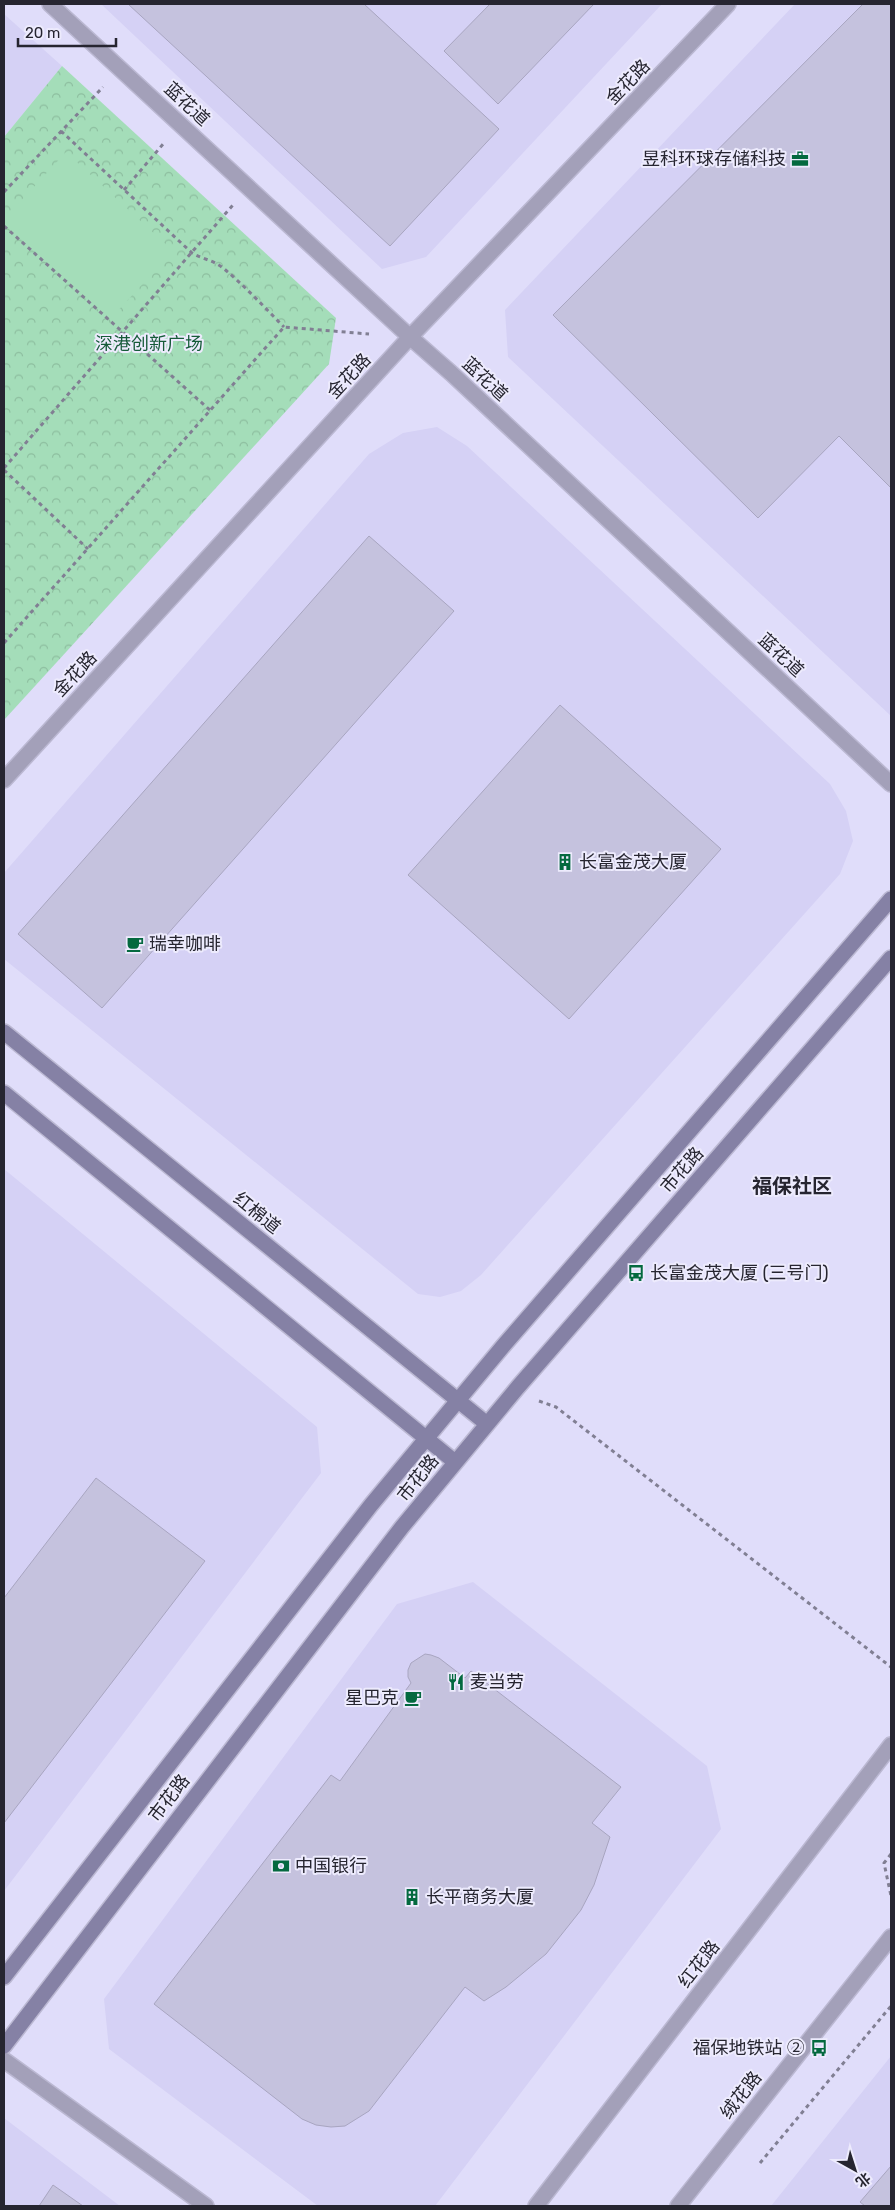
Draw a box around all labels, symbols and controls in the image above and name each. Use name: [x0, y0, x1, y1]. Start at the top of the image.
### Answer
scale bar: [18, 15, 115, 47]
text: 20 m: [25, 24, 60, 42]
street label: 金花路: [601, 55, 655, 109]
street label: 蓝花道: [160, 78, 214, 130]
place label: 昱科环球存储科技: [642, 148, 786, 170]
office icon: 昱科环球存储科技: [790, 149, 810, 169]
park label: 深港创新广场: [95, 333, 203, 355]
street label: 金花路: [323, 349, 375, 403]
street label: 蓝花道: [458, 353, 512, 405]
street label: 蓝花道: [754, 629, 808, 681]
street label: 金花路: [49, 647, 101, 701]
place label: 长富金茂大厦: [579, 851, 687, 873]
building icon: 长富金茂大厦: [555, 852, 575, 872]
place label: 瑞幸咖啡: [149, 933, 221, 955]
cafe icon: 瑞幸咖啡: [125, 934, 145, 954]
street label: 市花路: [656, 1142, 708, 1198]
district label: 福保社区: [752, 1174, 832, 1198]
street label: 红棉道: [229, 1187, 285, 1239]
place label: 长富金茂大厦 (三号门): [650, 1262, 829, 1284]
bus stop icon: 长富金茂大厦 (三号门): [626, 1263, 646, 1283]
street label: 市花路: [392, 1450, 444, 1506]
place label: 麦当劳: [470, 1671, 524, 1693]
restaurant icon: 麦当劳: [446, 1672, 466, 1692]
place label: 星巴克: [345, 1687, 399, 1709]
cafe icon: 星巴克: [403, 1688, 423, 1708]
street label: 市花路: [144, 1770, 194, 1826]
place label: 中国银行: [295, 1855, 367, 1877]
bank icon: 中国银行: [271, 1856, 291, 1876]
place label: 长平商务大厦: [426, 1886, 534, 1908]
building icon: 长平商务大厦: [402, 1887, 422, 1907]
street label: 红花路: [674, 1936, 724, 1992]
place label: 福保地铁站 ②: [693, 2037, 805, 2059]
bus stop icon: 福保地铁站 ②: [809, 2038, 829, 2058]
street label: 绒花路: [716, 2067, 766, 2123]
north arrow: [830, 2145, 880, 2195]
text: 北: [852, 2169, 874, 2191]

